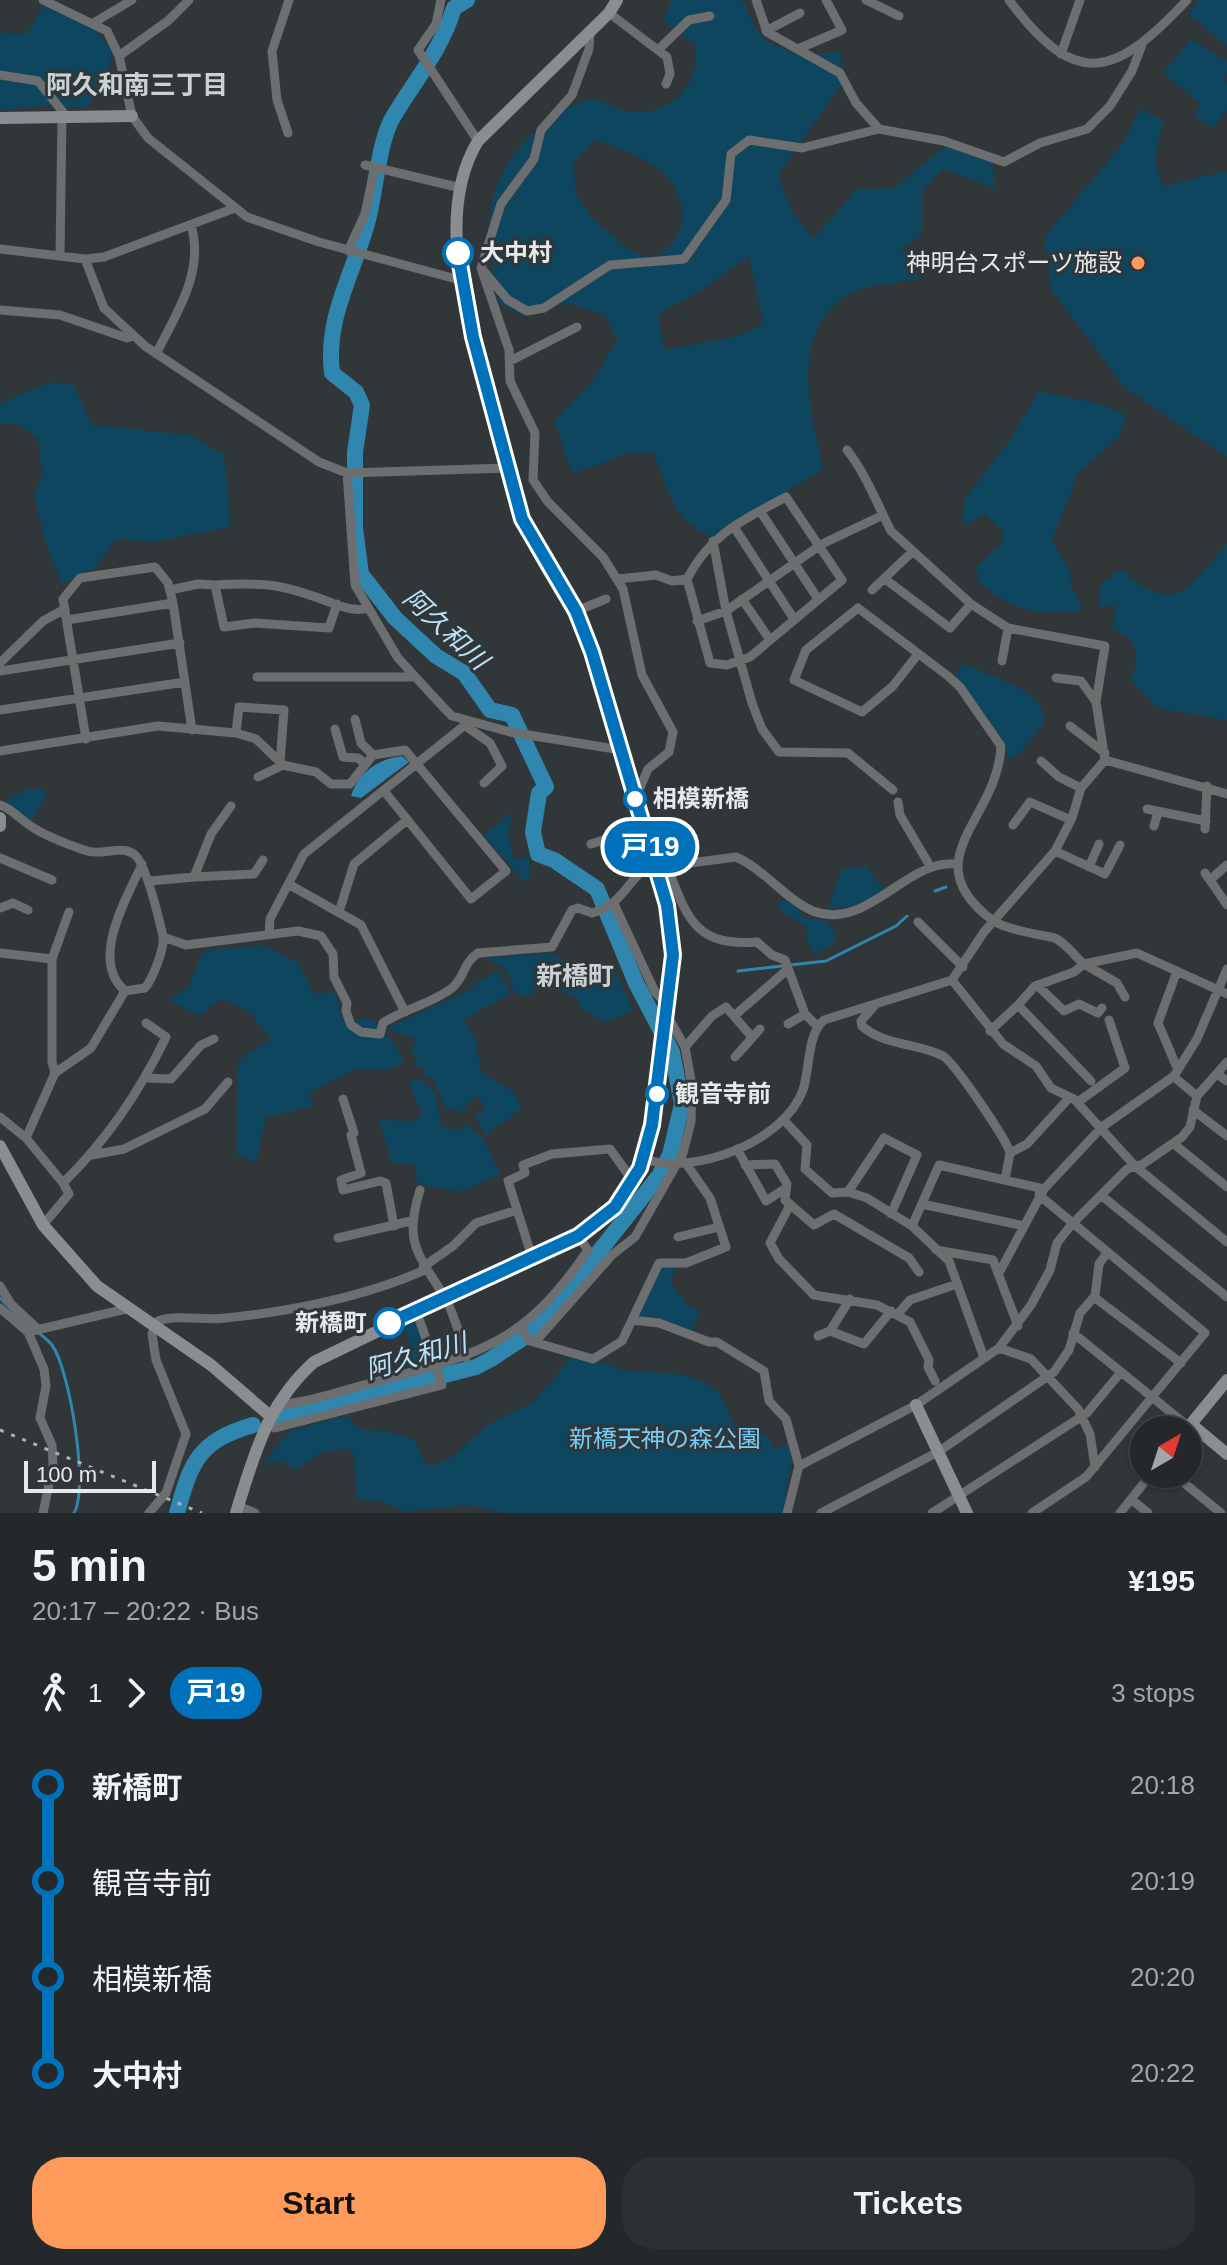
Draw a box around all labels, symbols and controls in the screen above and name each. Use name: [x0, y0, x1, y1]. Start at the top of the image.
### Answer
district label: 阿久和南三丁目: [46, 70, 228, 100]
marker: 大中村: [443, 238, 473, 268]
place label: 大中村: [480, 239, 552, 266]
place label: 神明台スポーツ施設: [906, 249, 1122, 276]
marker: 神明台スポーツ施設: [1129, 254, 1147, 272]
water label: 阿久和川: [398, 583, 496, 677]
place label: 相模新橋: [653, 785, 749, 812]
marker: 相模新橋: [624, 788, 646, 810]
line badge: 戸19: [604, 821, 696, 873]
text: 戸19: [620, 831, 680, 862]
district label: 新橋町: [536, 961, 614, 991]
place label: 観音寺前: [675, 1080, 771, 1107]
marker: 観音寺前: [646, 1083, 668, 1105]
marker: 新橋町: [374, 1308, 404, 1338]
place label: 新橋町: [295, 1309, 367, 1336]
water label: 阿久和川: [362, 1326, 473, 1385]
north arrow: [1130, 1416, 1202, 1488]
map controls: [1130, 1416, 1202, 1488]
park label: 新橋天神の森公園: [569, 1425, 761, 1452]
scale bar: [24, 1457, 156, 1493]
text: 100 m: [36, 1462, 97, 1487]
text: 5 min: [32, 1541, 147, 1590]
text: ¥195: [1128, 1564, 1195, 1597]
text: 20:17 – 20:22 · Bus: [32, 1596, 259, 1626]
icon: walk: [32, 1671, 76, 1715]
icon: forward: [114, 1671, 158, 1715]
text: 戸19: [186, 1677, 246, 1708]
text: 1: [88, 1678, 102, 1708]
text: 3 stops: [1111, 1678, 1195, 1708]
text: 20:18: [1130, 1770, 1195, 1800]
text: 新橋町: [92, 1771, 182, 1804]
text: 20:19: [1130, 1866, 1195, 1896]
text: 観音寺前: [92, 1867, 212, 1900]
text: 20:20: [1130, 1962, 1195, 1992]
text: 相模新橋: [92, 1963, 212, 1996]
text: 20:22: [1130, 2058, 1195, 2088]
text: 大中村: [92, 2059, 182, 2092]
button: Start: [32, 2157, 606, 2249]
button: Tickets: [622, 2157, 1195, 2249]

